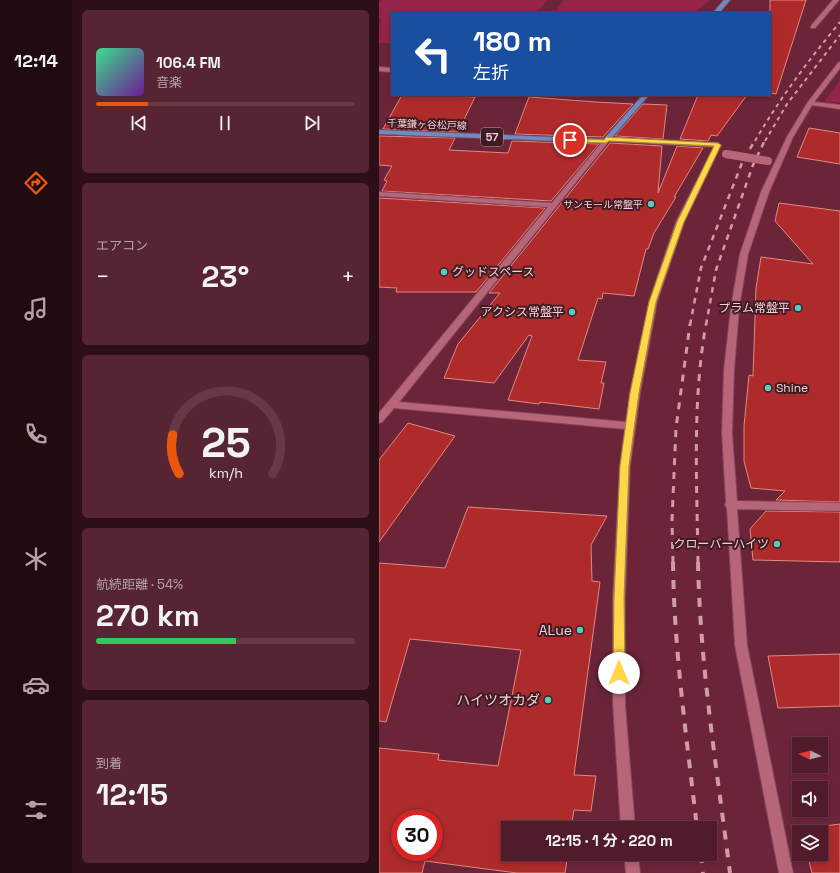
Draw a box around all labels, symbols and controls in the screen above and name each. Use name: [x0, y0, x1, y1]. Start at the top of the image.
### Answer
text: 180 m: [473, 23, 552, 59]
icon: left: [407, 28, 459, 80]
text: 12:14: [14, 49, 58, 72]
text: 106.4 FM: [156, 53, 221, 72]
text: 左折: [473, 61, 509, 84]
text: 音楽: [156, 74, 182, 91]
icon: previous: [128, 112, 150, 134]
icon: pause: [214, 112, 236, 134]
icon: next: [301, 112, 323, 134]
street label: 千葉鎌ヶ谷松戸線: [387, 117, 467, 132]
pin: [553, 123, 587, 157]
road number: 57: [481, 128, 503, 146]
icon: arrive: [559, 129, 581, 151]
icon: directions: [22, 169, 50, 197]
place label: サンモール常盤平: [563, 198, 643, 211]
marker: サンモール常盤平: [646, 199, 656, 209]
text: エアコン: [96, 237, 148, 254]
text: 23°: [202, 257, 249, 296]
text: −: [96, 262, 110, 290]
text: +: [341, 262, 355, 290]
place label: グッドスペース: [452, 264, 535, 280]
marker: グッドスペース: [439, 267, 449, 277]
icon: music: [22, 295, 50, 323]
place label: プラム常盤平: [718, 300, 790, 316]
marker: プラム常盤平: [793, 303, 803, 313]
place label: アクシス常盤平: [481, 304, 564, 320]
marker: アクシス常盤平: [567, 307, 577, 317]
place label: Shine: [776, 380, 808, 396]
marker: Shine: [763, 383, 773, 393]
text: 25: [201, 416, 250, 469]
icon: phone: [22, 420, 50, 448]
text: km/h: [208, 464, 243, 482]
place label: クローバーハイツ: [674, 536, 769, 552]
marker: クローバーハイツ: [772, 539, 782, 549]
icon: climate: [22, 545, 50, 573]
text: 航続距離 · 54%: [96, 576, 183, 593]
text: 270 km: [96, 596, 200, 635]
place label: ALue: [539, 621, 572, 639]
marker: ALue: [575, 625, 585, 635]
position arrow: [598, 652, 640, 694]
icon: car: [22, 671, 50, 699]
place label: ハイツオカダ: [456, 691, 540, 709]
marker: ハイツオカダ: [543, 695, 553, 705]
north arrow: [792, 737, 828, 773]
map controls: [792, 737, 828, 861]
text: 到着: [96, 755, 122, 772]
text: 12:15: [96, 775, 168, 814]
button: sound: [792, 781, 828, 817]
icon: filters: [22, 796, 50, 824]
speed limit sign: 30: [391, 809, 443, 861]
button: layers: [792, 825, 828, 861]
text: 12:15 · 1 分 · 220 m: [545, 831, 673, 850]

